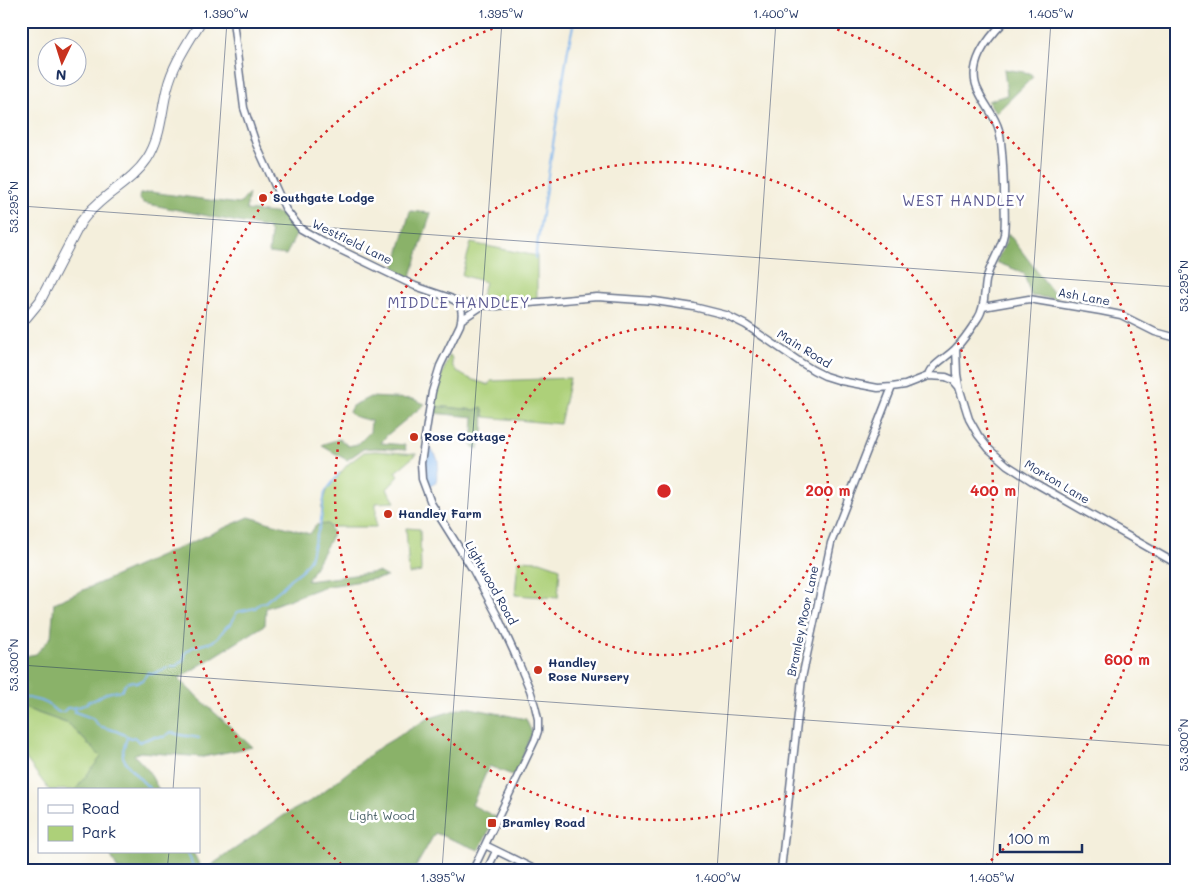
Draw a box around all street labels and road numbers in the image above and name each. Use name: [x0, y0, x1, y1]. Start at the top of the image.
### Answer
street label: Westfield Lane: [310, 215, 395, 267]
street label: Ash Lane: [1057, 284, 1111, 308]
street label: Main Road: [774, 325, 835, 371]
street label: Morton Lane: [1022, 455, 1093, 507]
street label: Lightwood Road: [462, 538, 522, 628]
street label: Bramley Moor Lane: [782, 564, 822, 678]

